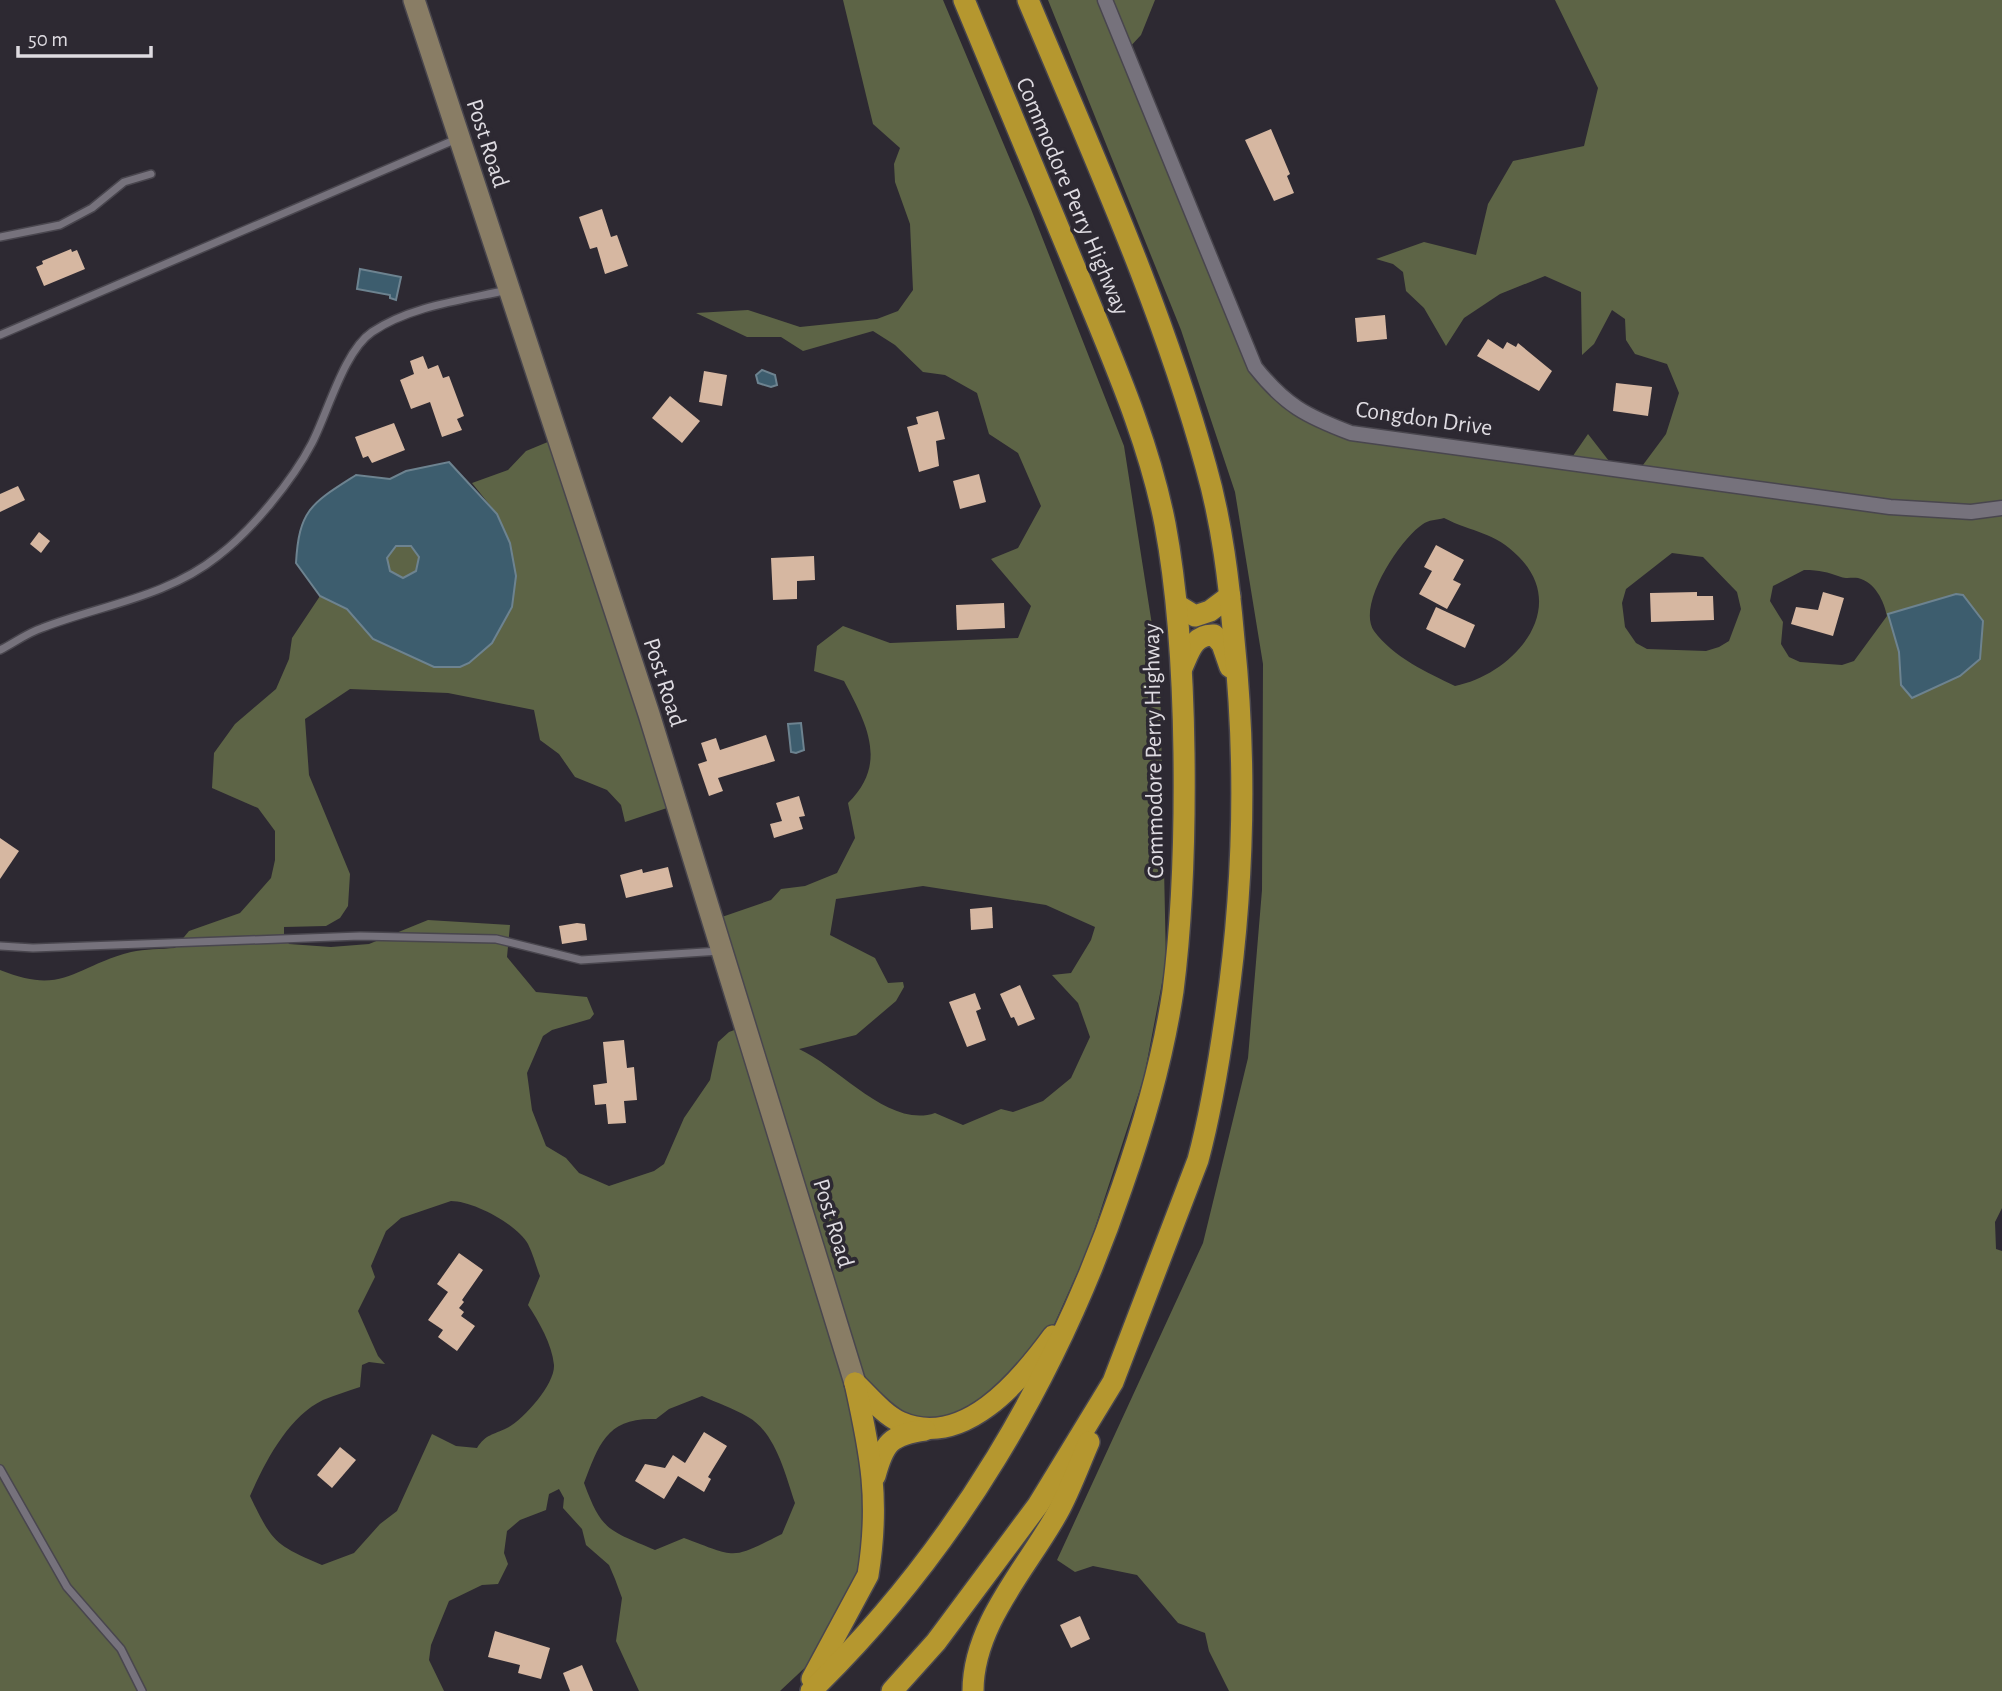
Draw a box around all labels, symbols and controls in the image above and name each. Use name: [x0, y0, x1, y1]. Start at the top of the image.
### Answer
scale bar: [18, 14, 150, 58]
text: 50 m: [28, 29, 68, 50]
street label: Commodore Perry Highway: [1011, 74, 1133, 319]
street label: Post Road: [461, 96, 513, 191]
street label: Congdon Drive: [1354, 398, 1494, 440]
street label: Commodore Perry Highway: [1140, 623, 1168, 879]
street label: Post Road: [638, 635, 690, 730]
street label: Post Road: [808, 1176, 858, 1271]

